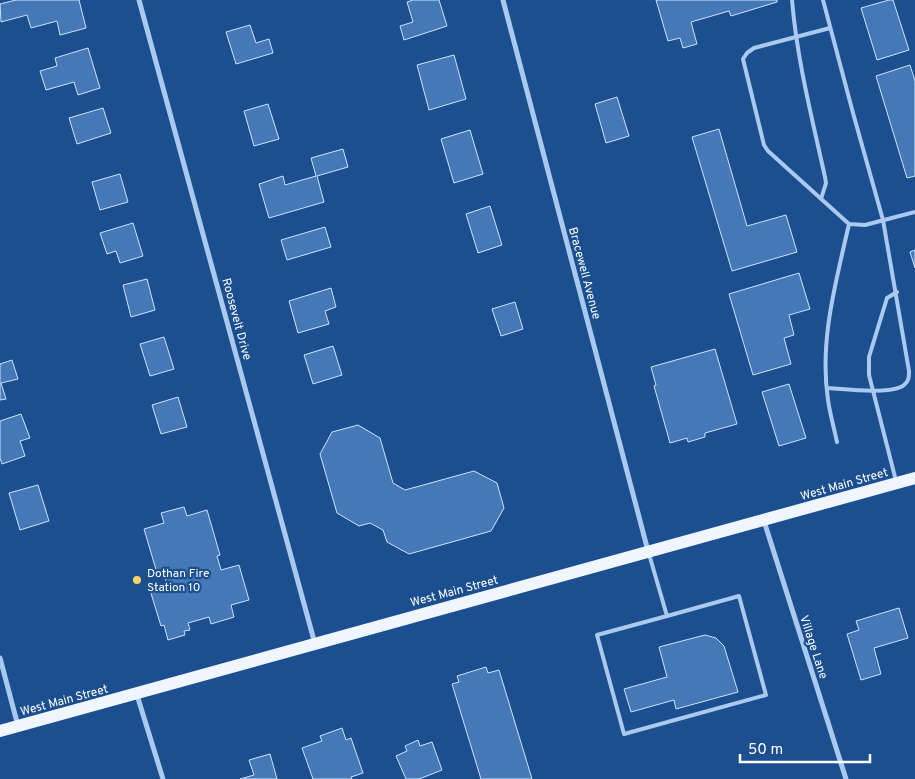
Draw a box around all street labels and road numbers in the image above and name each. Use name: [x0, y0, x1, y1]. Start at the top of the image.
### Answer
street label: Bracewell Avenue: [564, 225, 604, 321]
street label: Roosevelt Drive: [217, 276, 255, 362]
street label: West Main Street: [799, 465, 890, 505]
street label: West Main Street: [409, 573, 500, 611]
street label: Village Lane: [795, 613, 831, 681]
street label: West Main Street: [19, 682, 110, 720]

